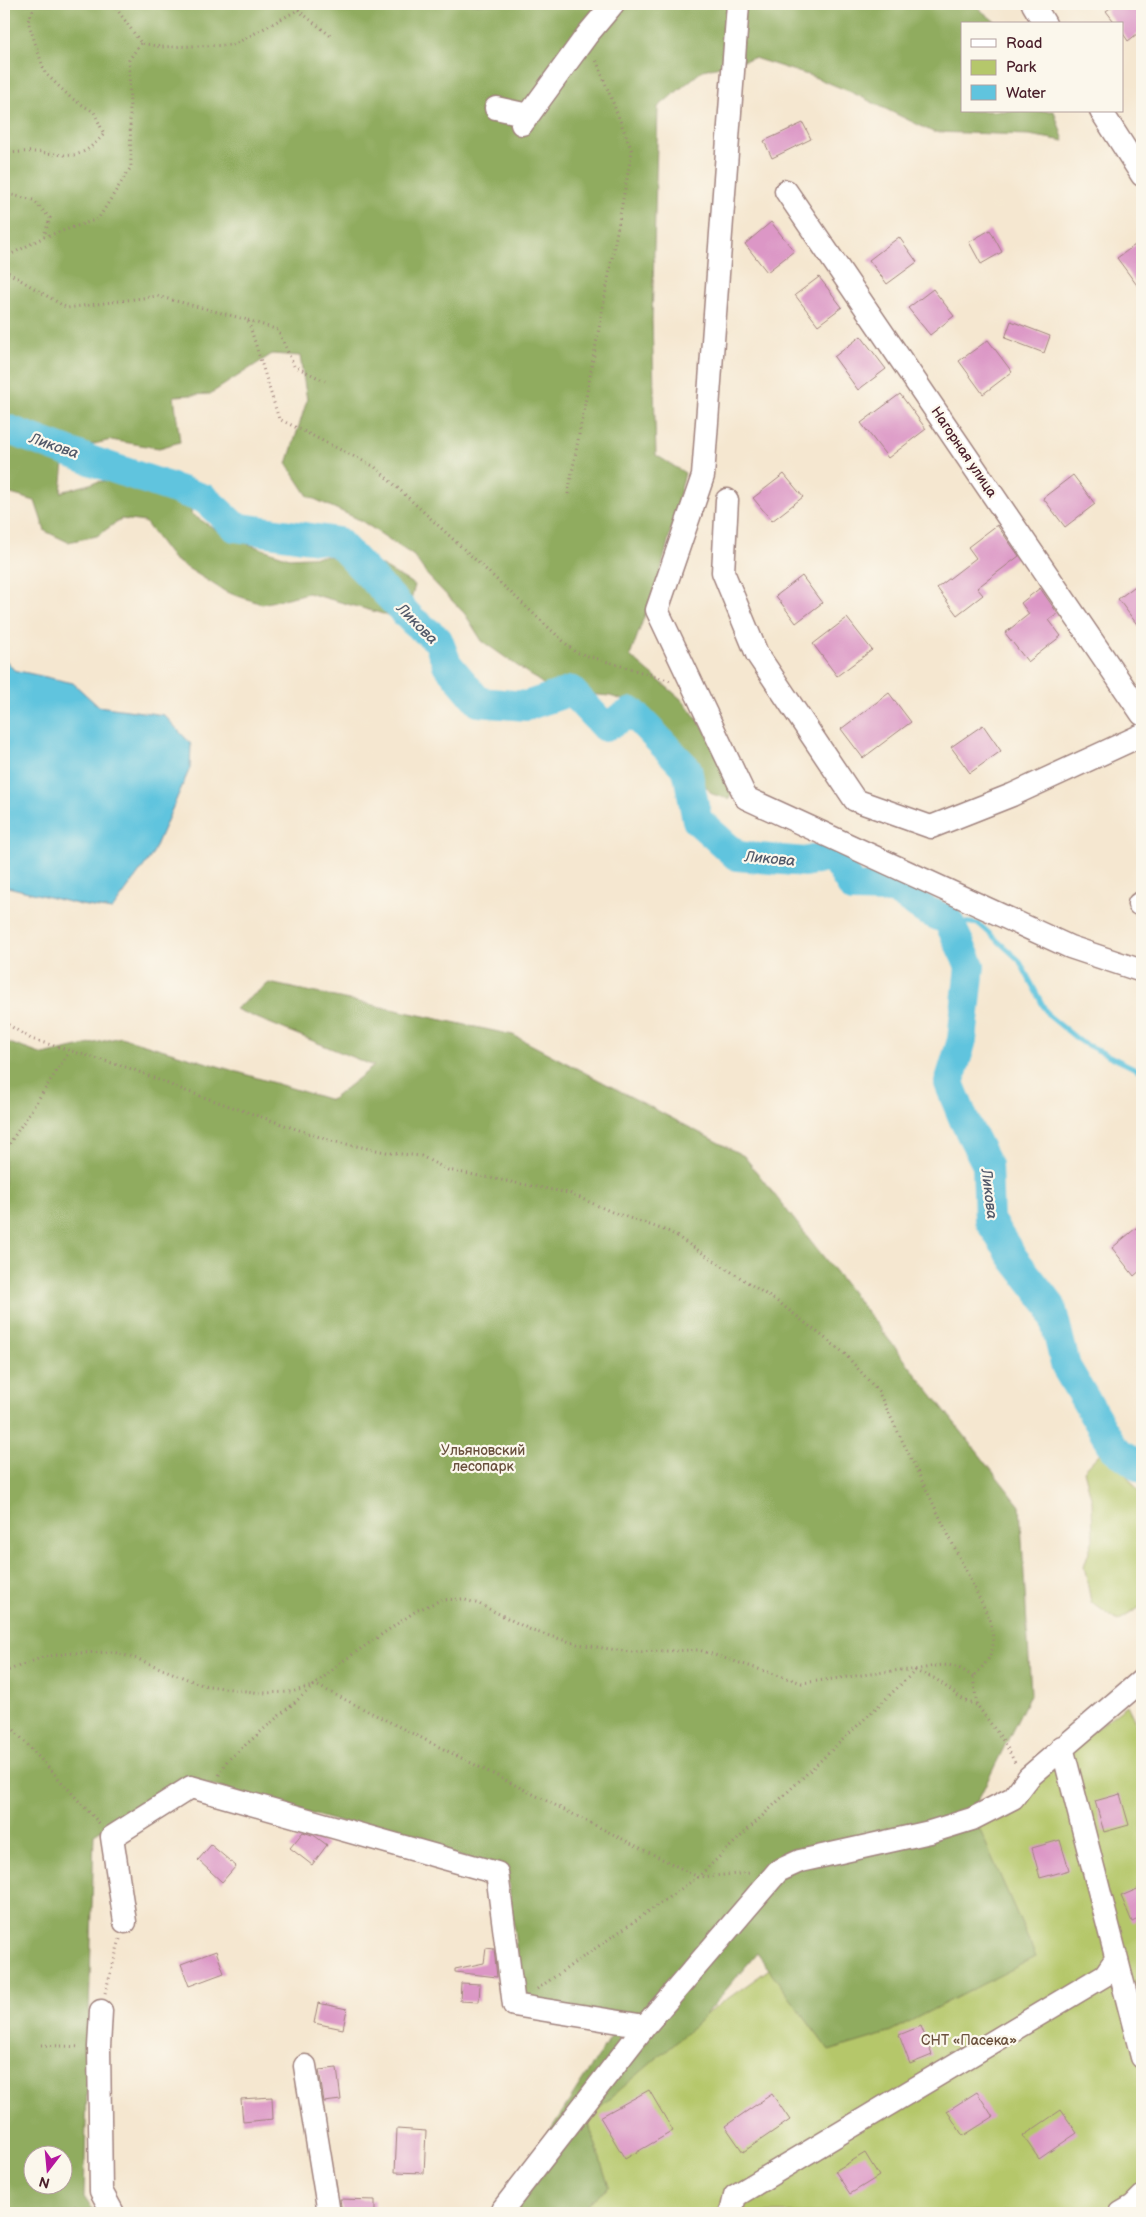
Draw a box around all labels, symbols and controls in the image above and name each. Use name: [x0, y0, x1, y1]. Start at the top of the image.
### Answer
legend: [961, 22, 1124, 112]
text: Road: [1006, 34, 1042, 53]
text: Park: [1006, 58, 1037, 77]
text: Water: [1006, 84, 1046, 103]
street label: Нагорная улица: [927, 404, 1001, 501]
water label: Ликова: [26, 428, 81, 463]
water label: Ликова: [392, 599, 442, 649]
water label: Ликова: [743, 847, 796, 871]
water label: Ликова: [976, 1167, 1002, 1220]
park label: Ульяновский лесопарк: [441, 1442, 525, 1475]
park label: СНТ «Пасека»: [921, 2032, 1017, 2049]
north arrow: [22, 2144, 72, 2194]
text: N: [37, 2172, 52, 2192]

